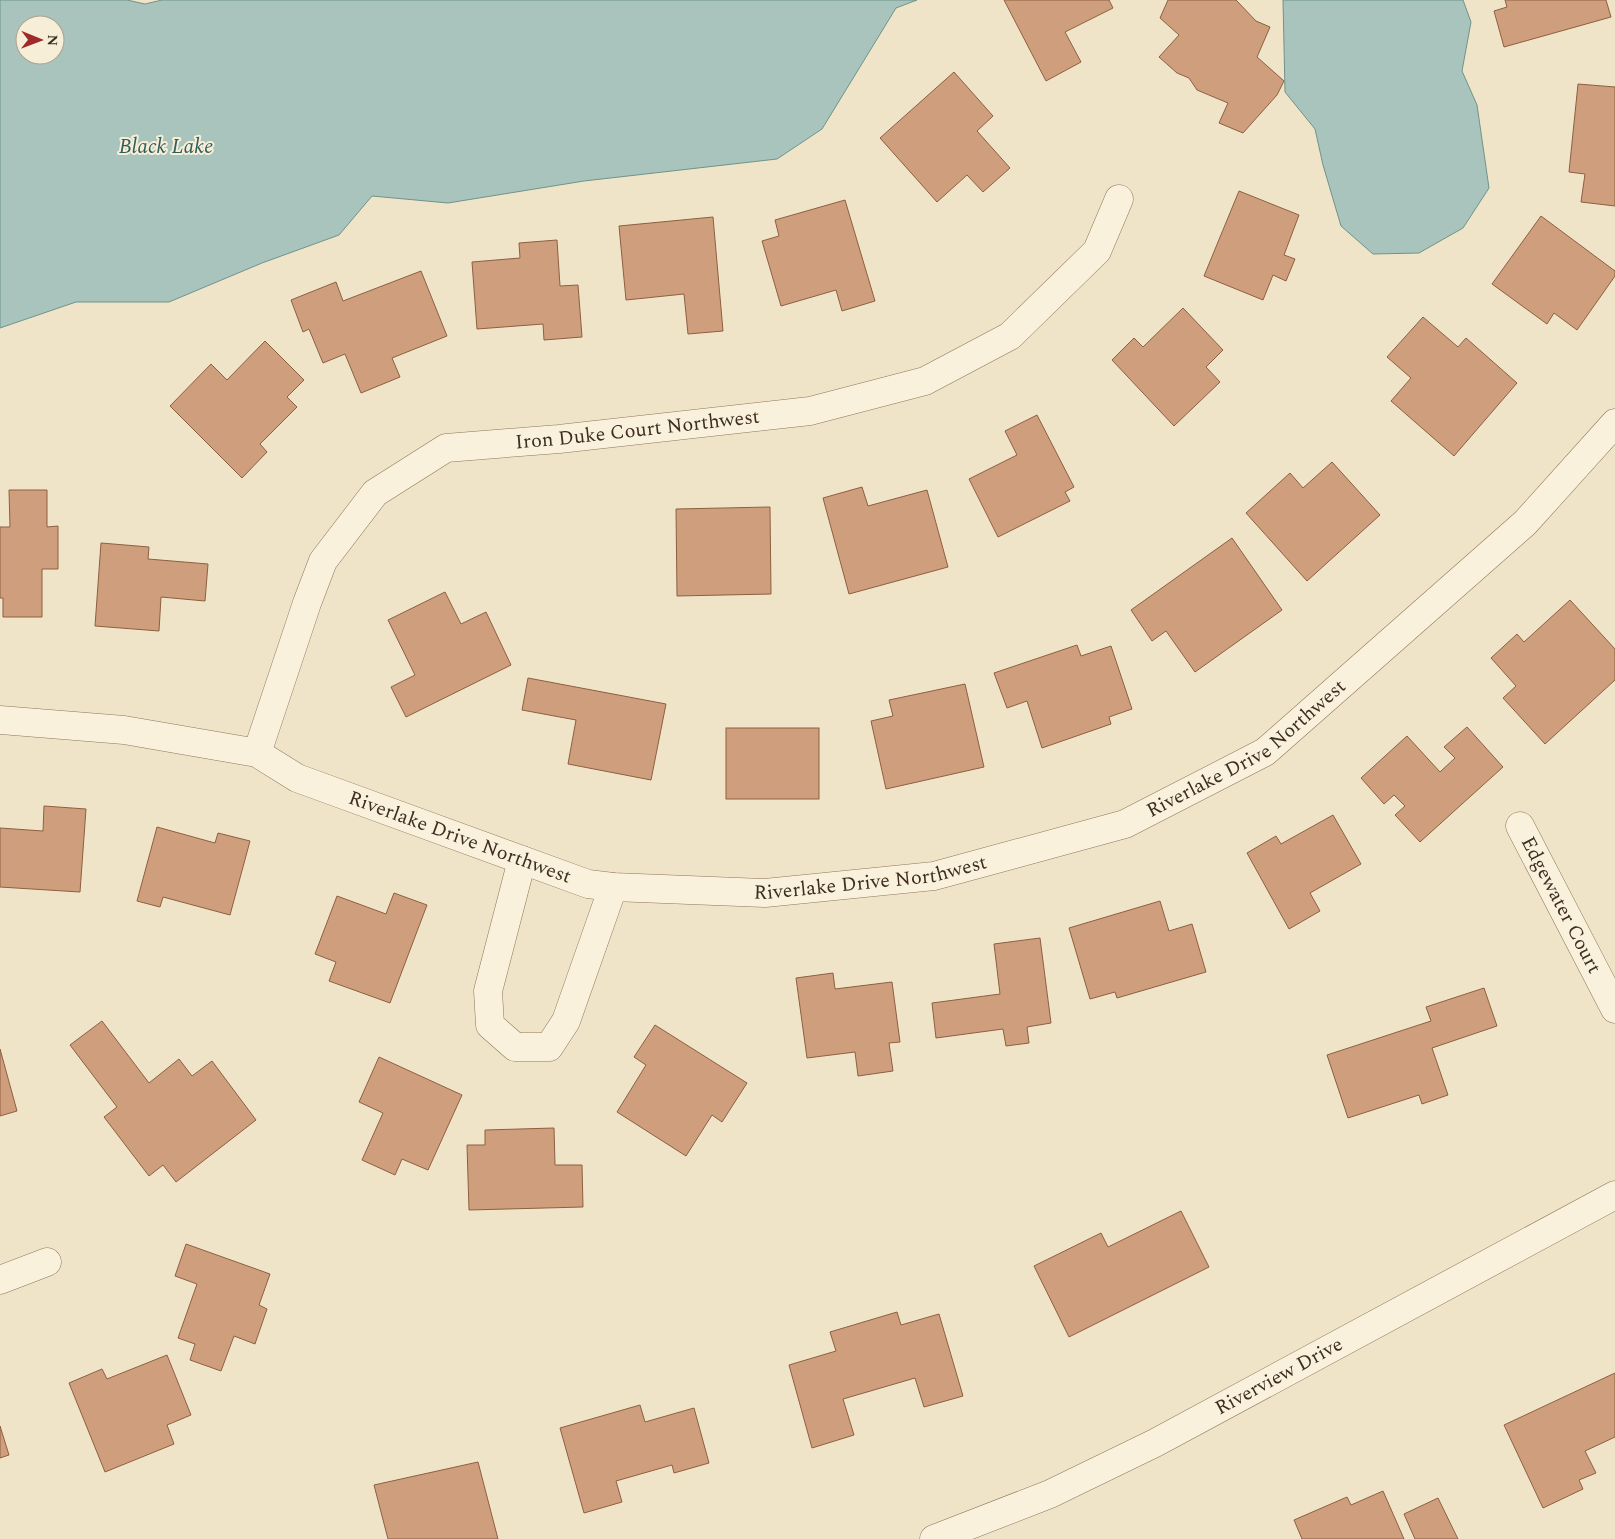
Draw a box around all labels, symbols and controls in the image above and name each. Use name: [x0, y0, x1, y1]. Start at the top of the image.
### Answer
north arrow: [15, 15, 65, 65]
text: N: [42, 34, 63, 46]
water label: Black Lake: [119, 131, 213, 163]
street label: Iron Duke Court Northwest: [514, 402, 761, 457]
street label: Riverlake Drive Northwest: [1141, 672, 1353, 825]
street label: Riverlake Drive Northwest: [344, 783, 576, 892]
street label: Edgewater Court: [1513, 831, 1609, 979]
street label: Riverlake Drive Northwest: [753, 847, 990, 908]
street label: Riverview Drive: [1210, 1329, 1348, 1423]

